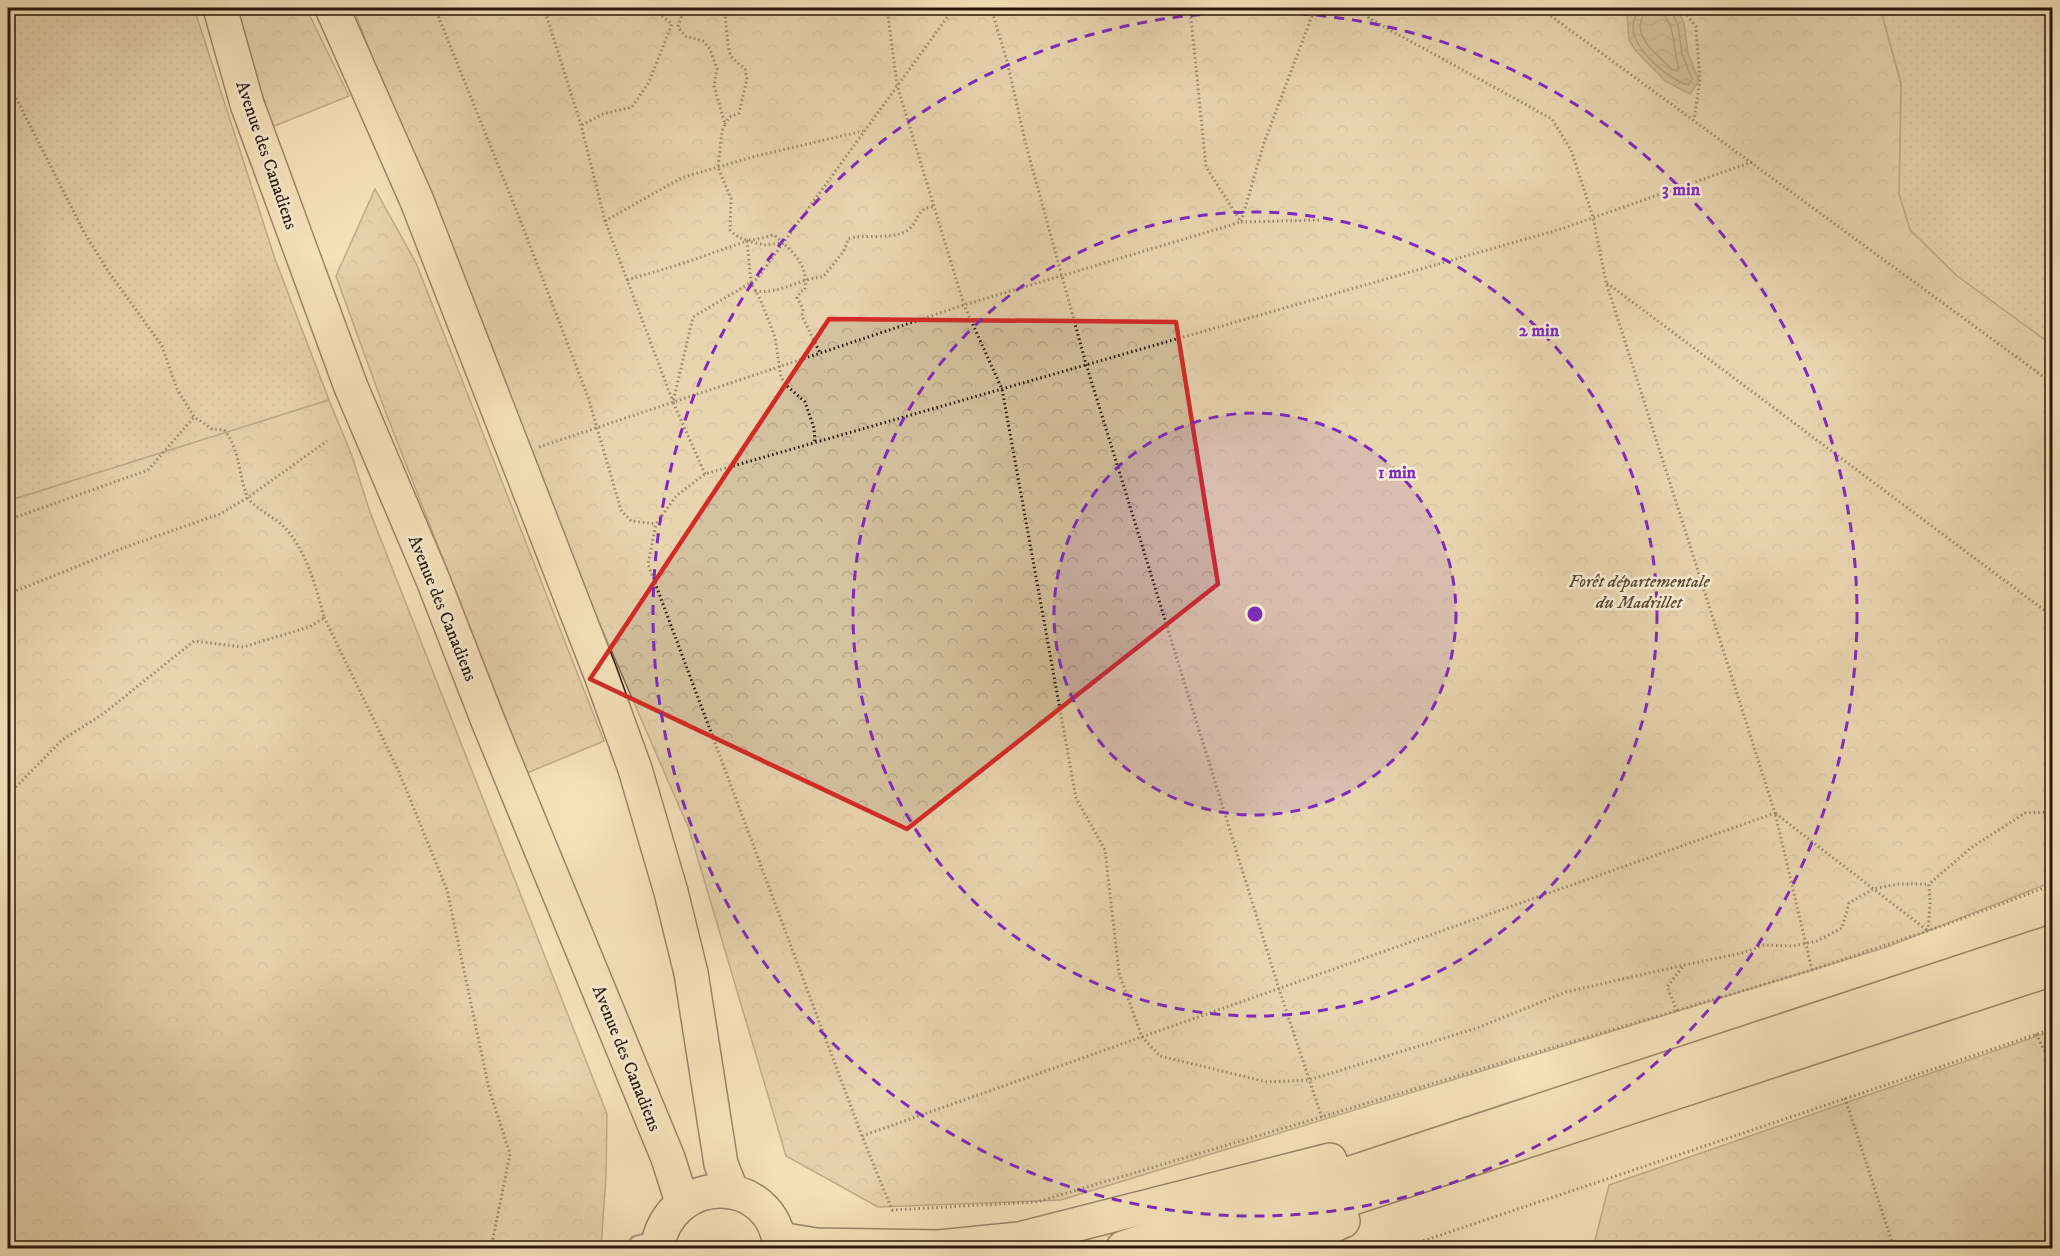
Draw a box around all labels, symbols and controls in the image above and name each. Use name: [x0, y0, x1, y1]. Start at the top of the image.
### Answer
street label: Avenue des Canadiens: [230, 78, 302, 232]
text: 3 min: [1662, 179, 1701, 201]
text: 2 min: [1519, 320, 1560, 342]
text: 1 min: [1378, 462, 1417, 484]
street label: Avenue des Canadiens: [403, 532, 481, 684]
park label: Forêt départementale du Madrillet: [1568, 571, 1710, 614]
centre of rings: [1245, 604, 1265, 624]
street label: Avenue des Canadiens: [587, 982, 665, 1134]

